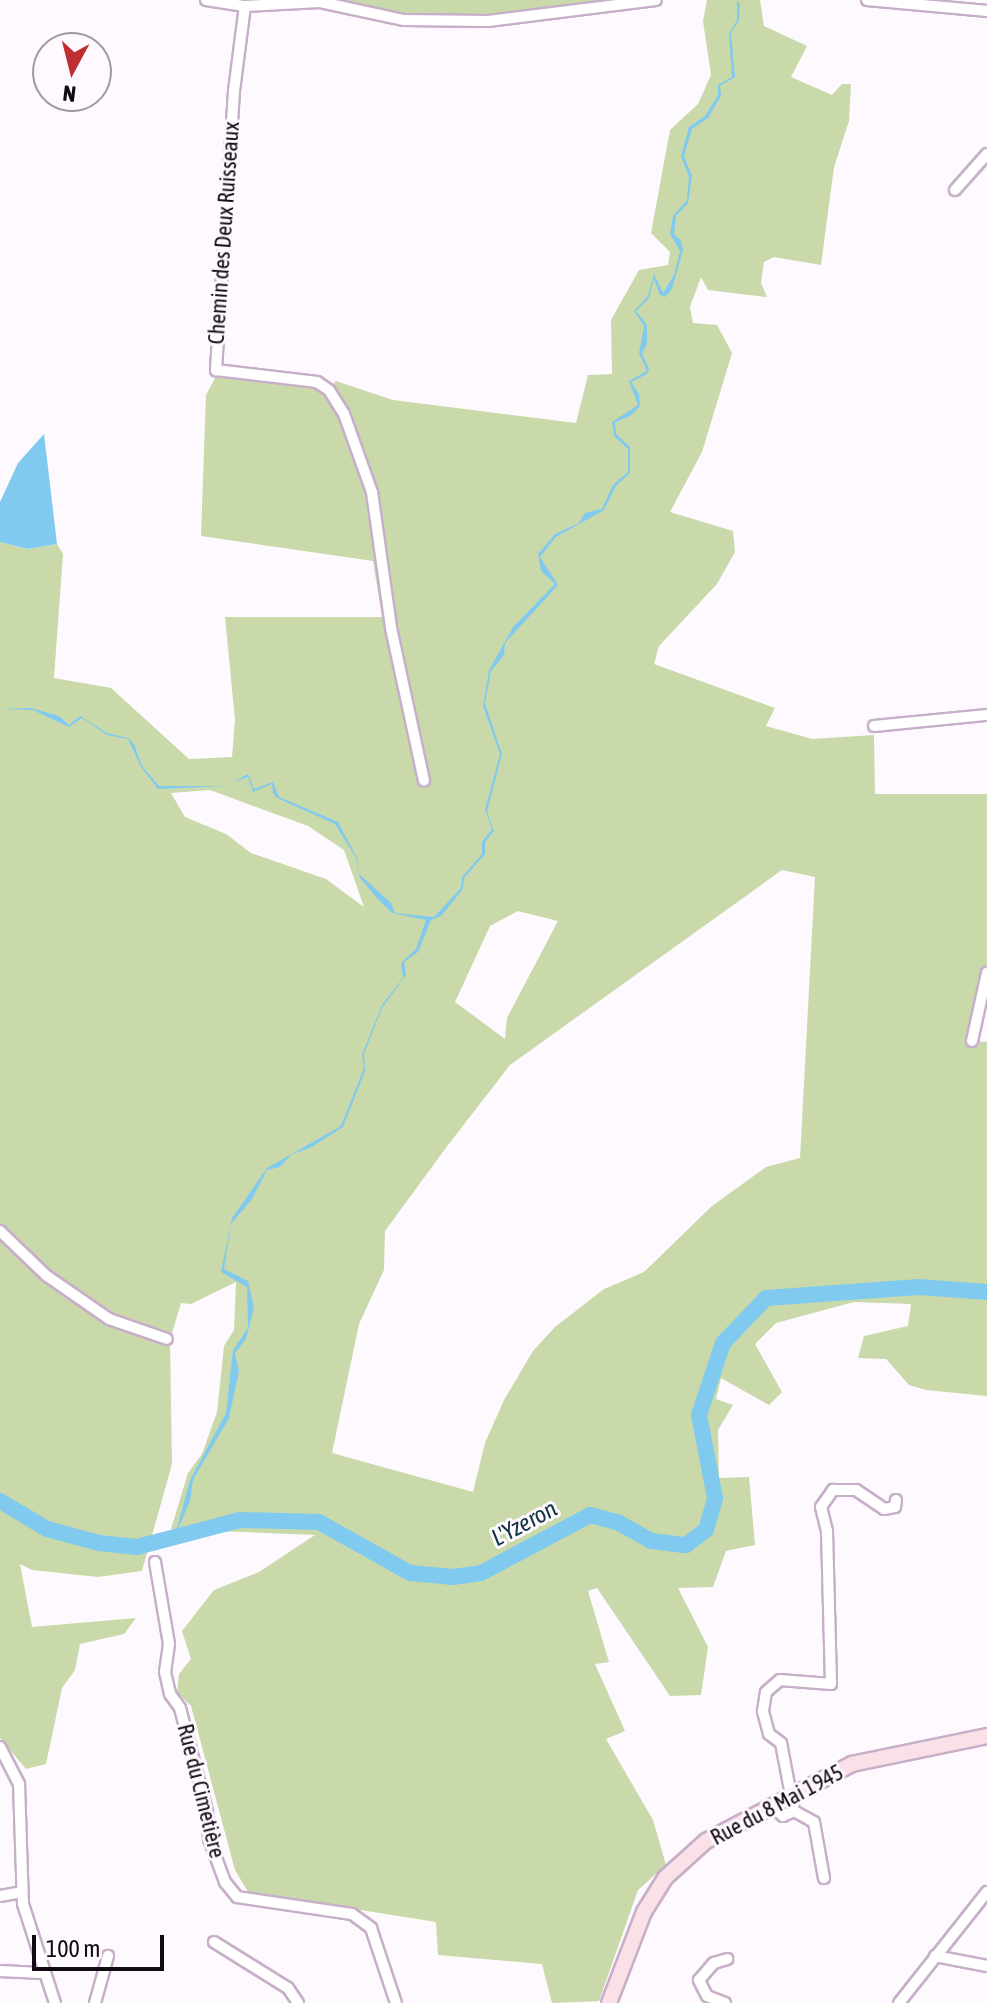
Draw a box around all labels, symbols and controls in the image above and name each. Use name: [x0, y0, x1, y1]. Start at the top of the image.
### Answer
north arrow: [32, 32, 112, 112]
text: N: [61, 80, 77, 108]
street label: Chemin des Deux Ruisseaux: [203, 121, 245, 345]
water label: L'Yzeron: [486, 1494, 562, 1552]
street label: Rue du Cimetière: [172, 1721, 230, 1861]
street label: Rue du 8 Mai 1945: [706, 1759, 848, 1851]
scale bar: [36, 1919, 168, 1969]
text: 100 m: [46, 1935, 100, 1962]

